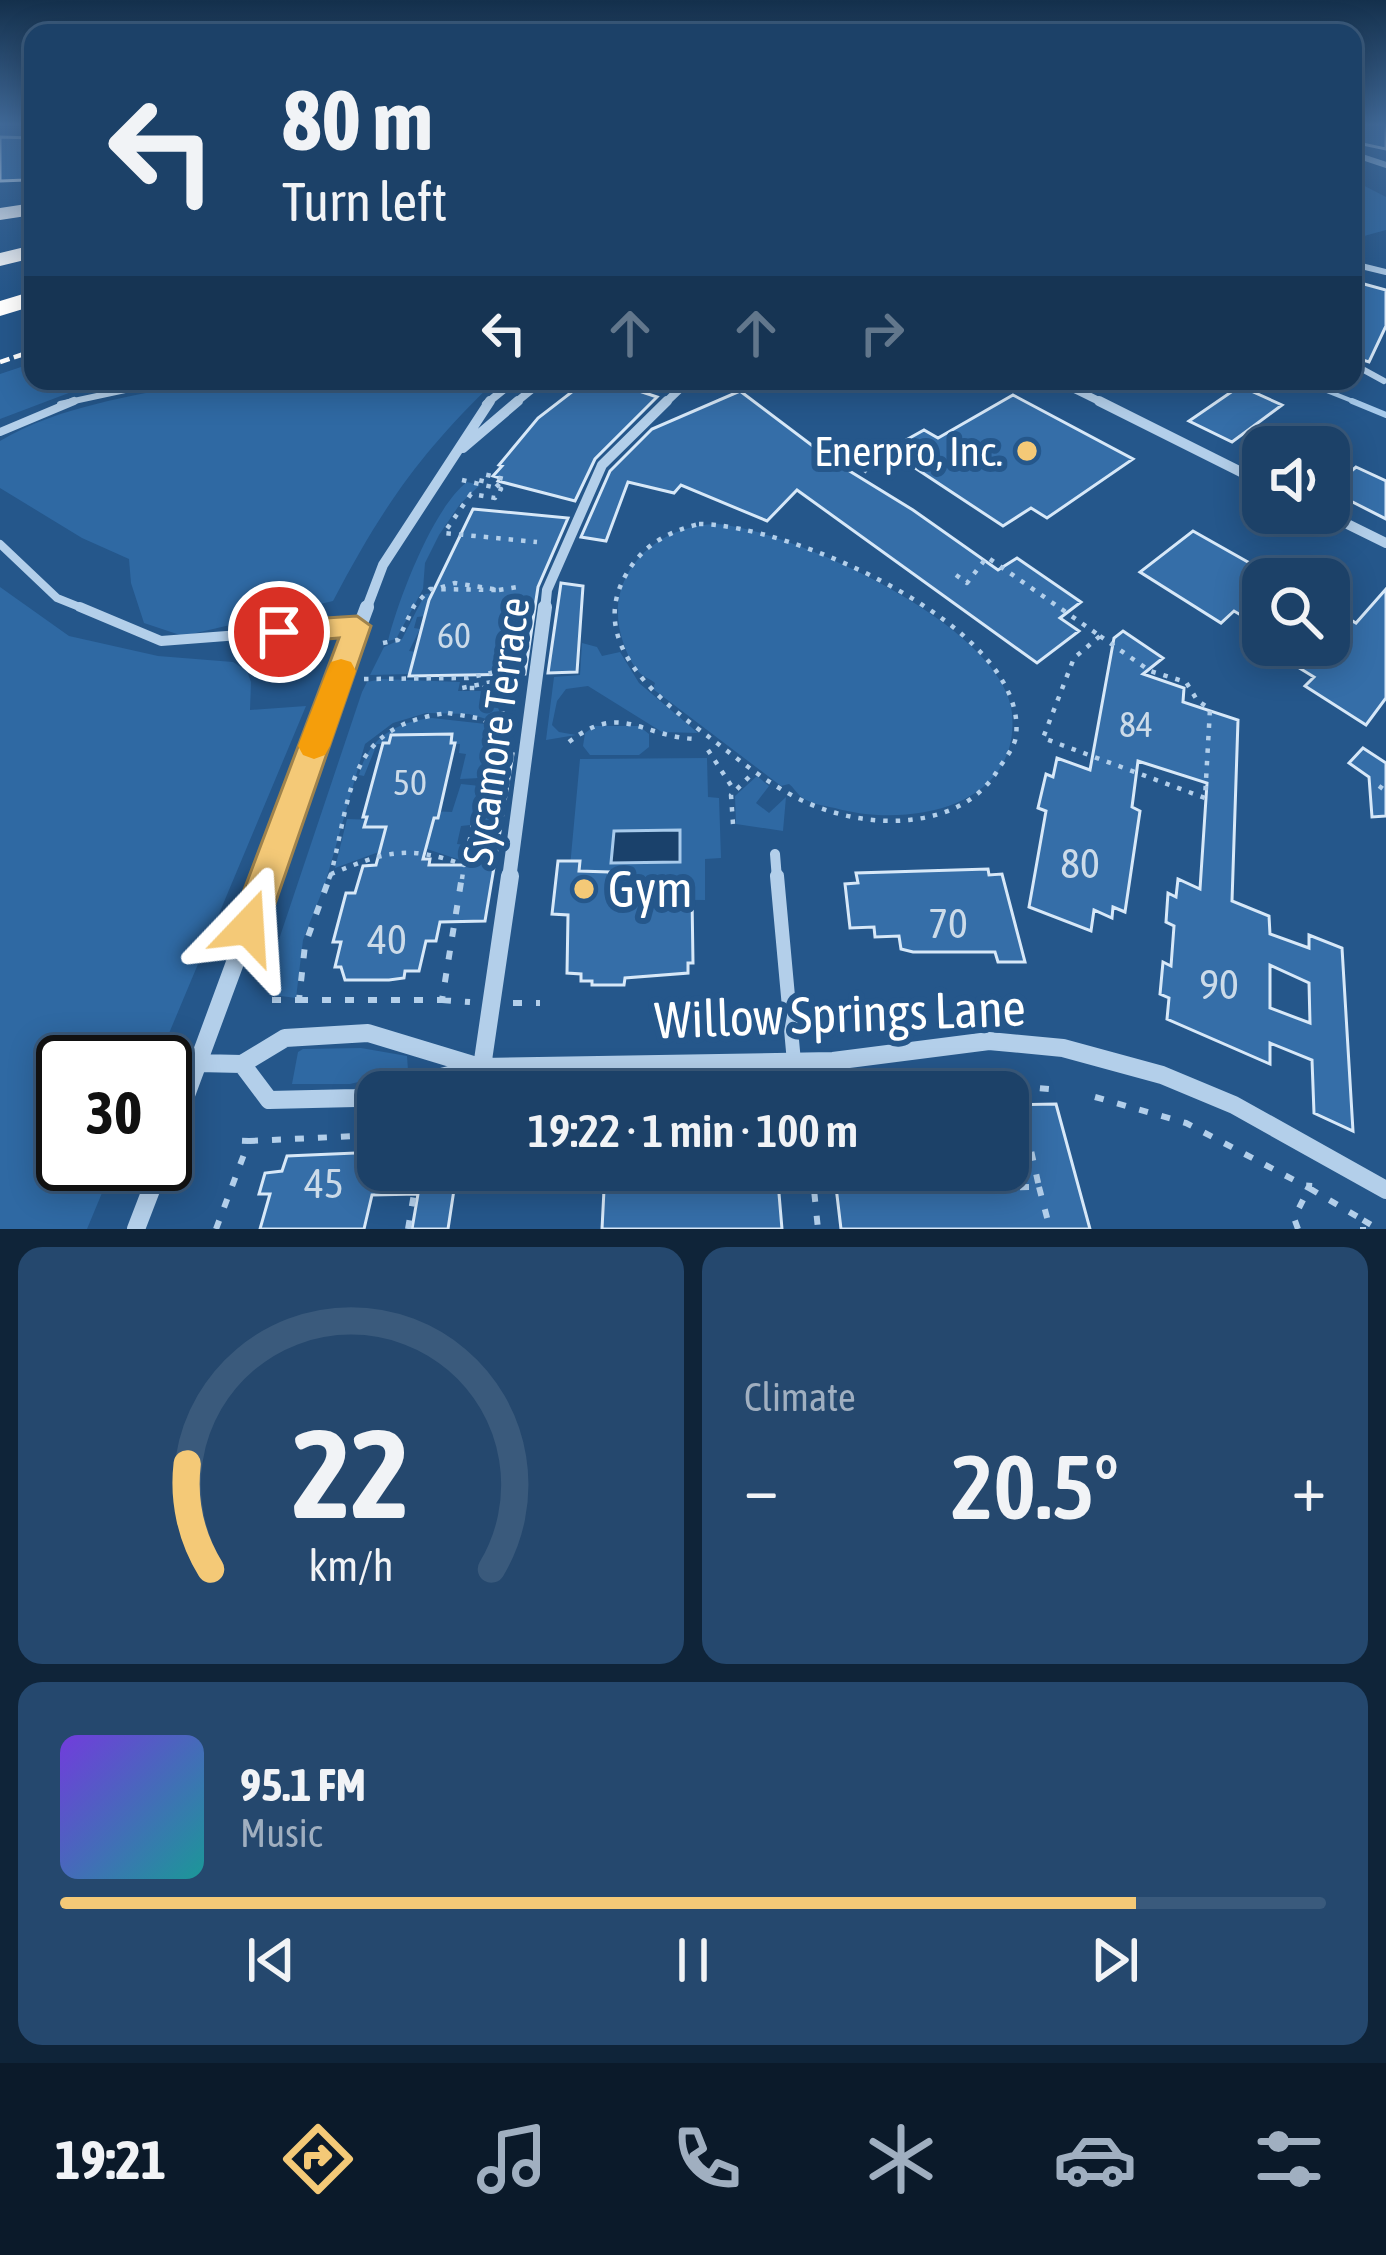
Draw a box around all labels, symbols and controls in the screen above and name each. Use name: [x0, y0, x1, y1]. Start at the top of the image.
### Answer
icon: left: [84, 72, 240, 228]
text: 80 m: [282, 72, 433, 168]
text: Turn left: [282, 171, 447, 232]
icon: left: [471, 300, 537, 366]
icon: ahead: [597, 300, 663, 366]
icon: ahead: [723, 300, 789, 366]
icon: right: [849, 300, 915, 366]
map controls: [1242, 426, 1350, 666]
button: sound: [1242, 426, 1350, 534]
place label: Enerpro, Inc.: [814, 427, 1003, 475]
marker: Enerpro, Inc.: [1014, 438, 1040, 464]
button: search: [1242, 558, 1350, 666]
pin: [228, 581, 330, 683]
street label: Sycamore Terrace: [453, 594, 539, 868]
icon: arrive: [246, 599, 312, 665]
house number: 60: [437, 614, 471, 656]
house number: 84: [1119, 703, 1153, 745]
house number: 50: [393, 761, 427, 803]
house number: 80: [1060, 839, 1100, 887]
place label: Gym: [608, 859, 693, 918]
position arrow: [185, 864, 311, 990]
marker: Gym: [571, 876, 597, 902]
house number: 70: [928, 899, 968, 947]
house number: 40: [367, 915, 407, 963]
house number: 90: [1199, 960, 1239, 1008]
street label: Willow Springs Lane: [653, 978, 1027, 1049]
speed limit sign: 30: [36, 1035, 192, 1191]
text: 19:22 · 1 min · 100 m: [528, 1105, 858, 1157]
house number: 45: [304, 1159, 344, 1207]
text: Climate: [744, 1375, 856, 1419]
text: 22: [292, 1401, 410, 1544]
text: 20.5°: [951, 1435, 1119, 1538]
text: −: [744, 1449, 778, 1525]
text: +: [1292, 1449, 1326, 1525]
text: km/h: [308, 1540, 394, 1589]
text: 95.1 FM: [240, 1759, 366, 1811]
text: Music: [240, 1811, 322, 1855]
icon: previous: [238, 1927, 304, 1993]
icon: pause: [660, 1927, 726, 1993]
icon: next: [1082, 1927, 1148, 1993]
icon: directions: [276, 2117, 360, 2201]
icon: music: [470, 2117, 554, 2201]
icon: phone: [665, 2117, 749, 2201]
icon: climate: [859, 2117, 943, 2201]
icon: car: [1053, 2117, 1137, 2201]
icon: filters: [1247, 2117, 1331, 2201]
text: 19:21: [55, 2129, 166, 2190]

